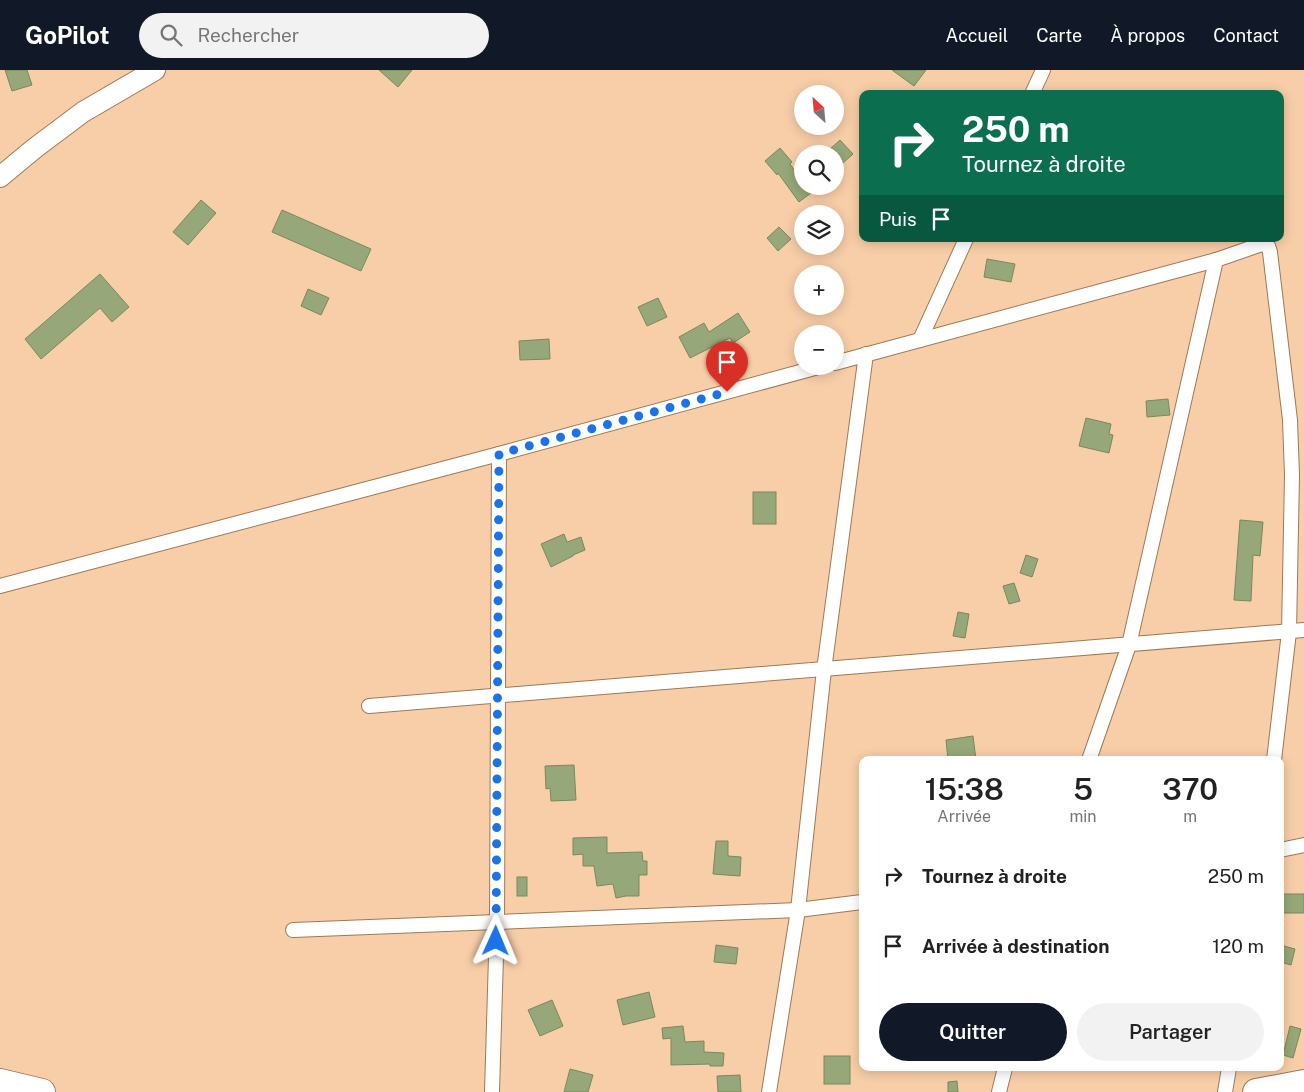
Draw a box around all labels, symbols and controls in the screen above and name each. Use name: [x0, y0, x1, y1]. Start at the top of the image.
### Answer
search box: [139, 13, 489, 58]
text: GoPilot: [25, 21, 109, 49]
icon: search: [157, 21, 185, 49]
text: Rechercher: [197, 24, 299, 46]
text: Accueil: [946, 25, 1008, 46]
text: Carte: [1036, 25, 1082, 46]
text: À propos: [1110, 25, 1185, 46]
text: Contact: [1213, 25, 1279, 46]
north arrow: [794, 85, 844, 135]
map controls: [794, 85, 844, 375]
text: 250 m: [962, 109, 1070, 150]
icon: right: [879, 110, 944, 175]
button: search: [794, 145, 844, 195]
text: Tournez à droite: [962, 151, 1126, 177]
button: layers: [794, 205, 844, 255]
icon: arrive: [927, 205, 955, 233]
text: Puis: [879, 208, 917, 230]
button: +: [794, 265, 844, 315]
button: −: [794, 325, 844, 375]
pin: [706, 341, 748, 392]
icon: arrive: [713, 348, 741, 376]
text: 15:38: [925, 771, 1004, 807]
text: 5: [1073, 771, 1093, 807]
text: 370: [1162, 771, 1218, 807]
text: Arrivée: [937, 807, 991, 826]
text: min: [1069, 807, 1097, 826]
text: m: [1183, 807, 1197, 826]
icon: right: [879, 862, 907, 890]
text: Tournez à droite: [922, 865, 1067, 887]
text: 250 m: [1208, 865, 1264, 887]
position arrow: [469, 914, 521, 966]
icon: arrive: [879, 932, 907, 960]
text: Arrivée à destination: [922, 935, 1110, 957]
text: 120 m: [1212, 935, 1264, 957]
button: Quitter: [879, 1003, 1067, 1061]
button: Partager: [1077, 1003, 1264, 1061]

